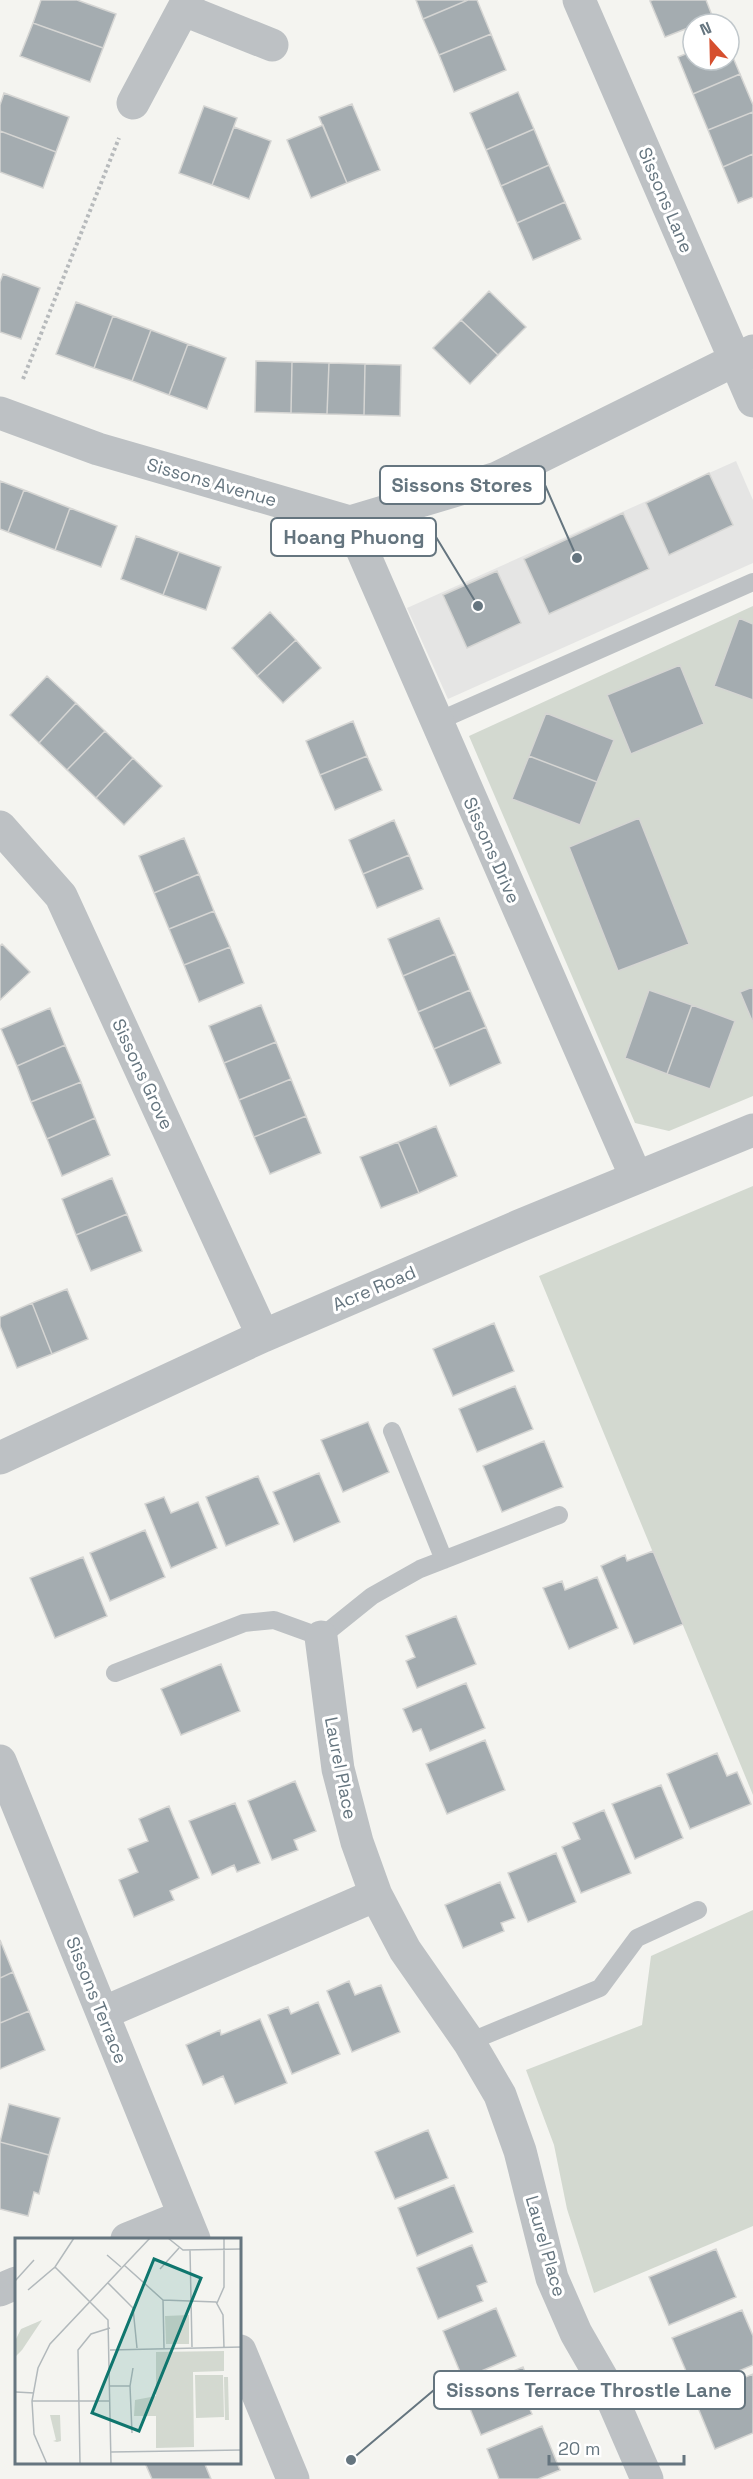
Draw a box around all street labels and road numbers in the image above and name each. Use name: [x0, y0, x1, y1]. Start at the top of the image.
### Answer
street label: Sissons Lane: [633, 144, 699, 256]
street label: Sissons Avenue: [144, 452, 280, 512]
street label: Sissons Drive: [458, 793, 526, 907]
street label: Sissons Grove: [107, 1015, 179, 1133]
street label: Acre Road: [329, 1260, 419, 1316]
street label: Laurel Place: [320, 1715, 362, 1821]
street label: Sissons Terrace: [61, 1933, 133, 2067]
street label: Laurel Place: [521, 2193, 571, 2299]

